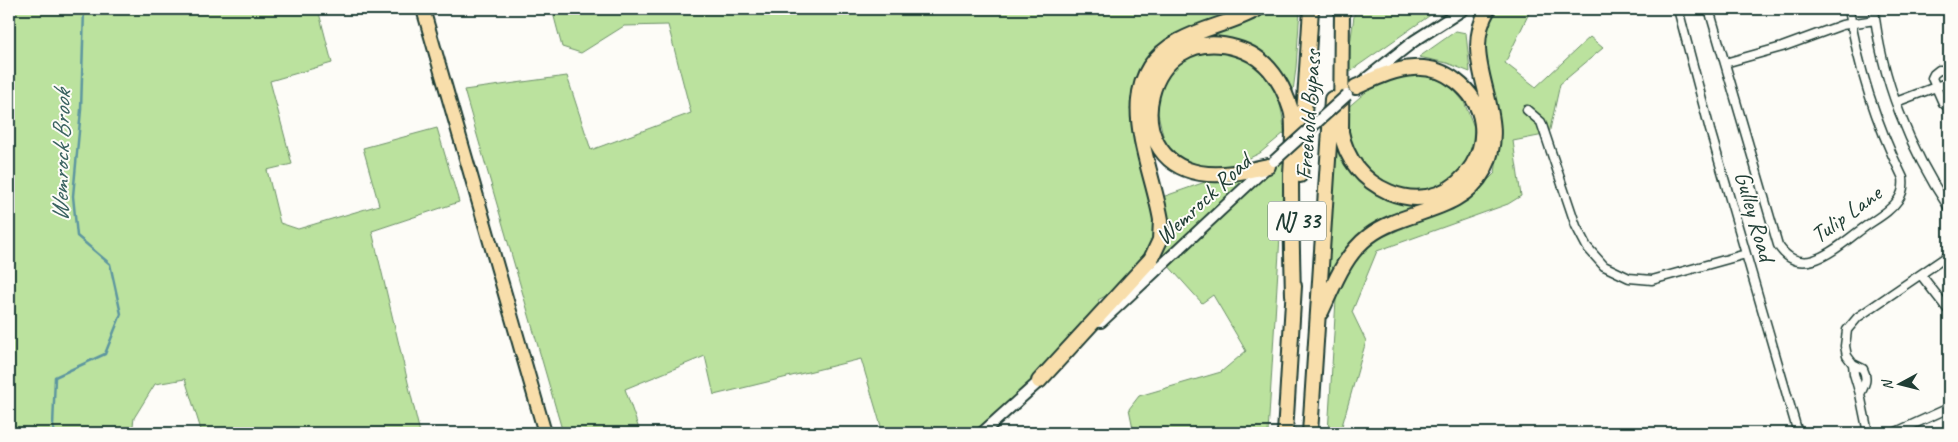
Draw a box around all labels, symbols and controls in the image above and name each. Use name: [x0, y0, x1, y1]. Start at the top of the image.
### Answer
street label: Freehold Bypass: [1288, 47, 1328, 181]
water label: Wemrock Brook: [44, 85, 78, 222]
street label: Wemrock Road: [1149, 145, 1260, 251]
street label: Gulley Road: [1728, 168, 1783, 268]
street label: Tulip Lane: [1805, 177, 1889, 250]
road number: NJ 33: [1268, 202, 1326, 240]
north arrow: [1876, 360, 1926, 410]
text: N: [1878, 378, 1897, 391]

